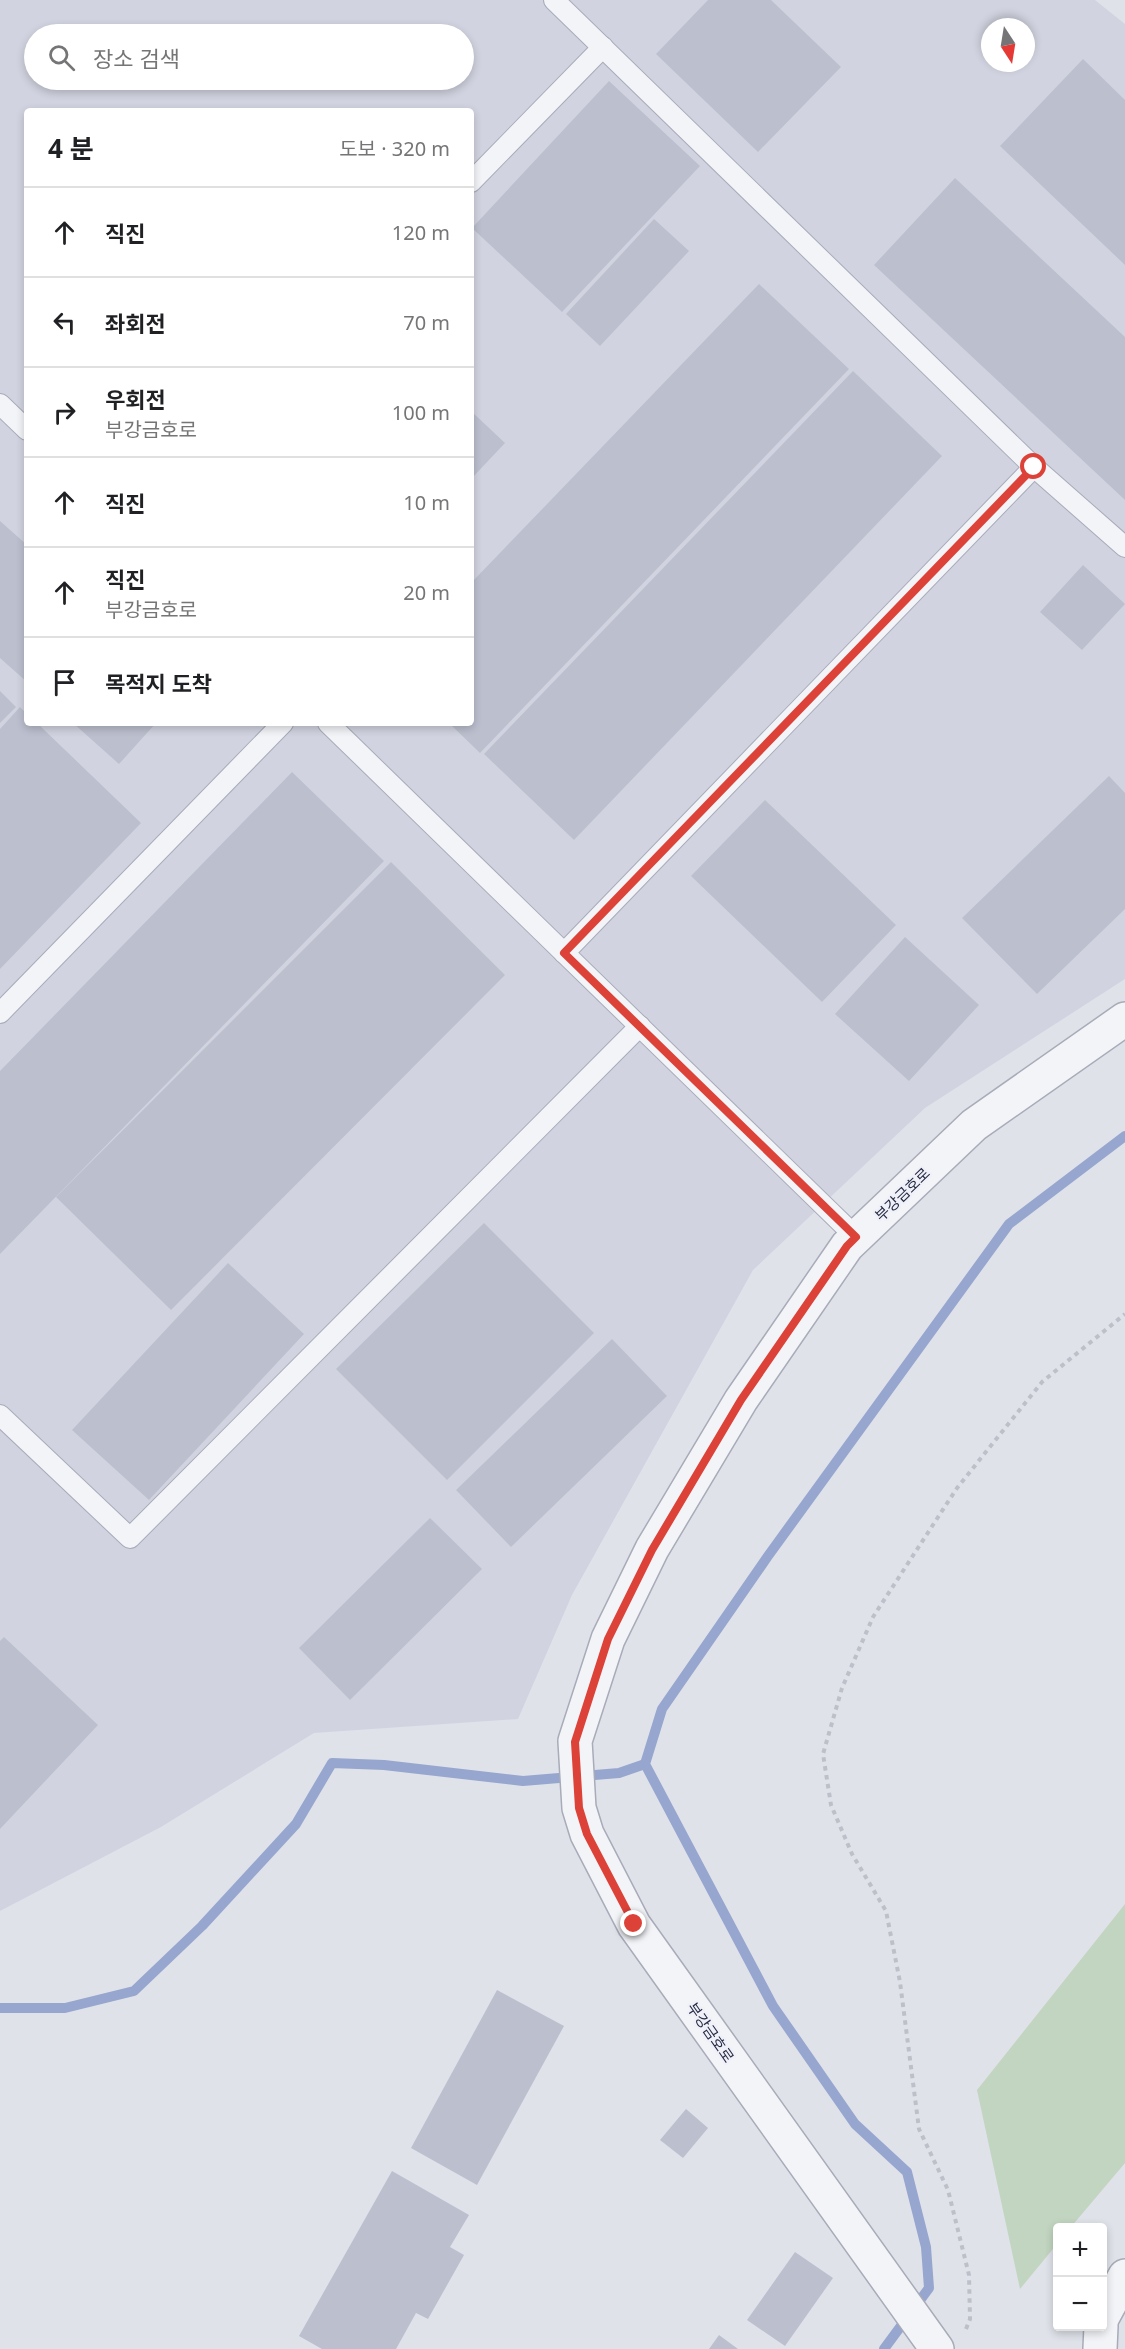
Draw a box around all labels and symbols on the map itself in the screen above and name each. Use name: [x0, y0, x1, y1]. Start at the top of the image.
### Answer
north arrow: [981, 18, 1035, 72]
route start: [1020, 453, 1046, 479]
street label: 부강금호로: [870, 1163, 934, 1225]
route end: [620, 1910, 646, 1936]
street label: 부강금호로: [683, 1998, 739, 2066]

